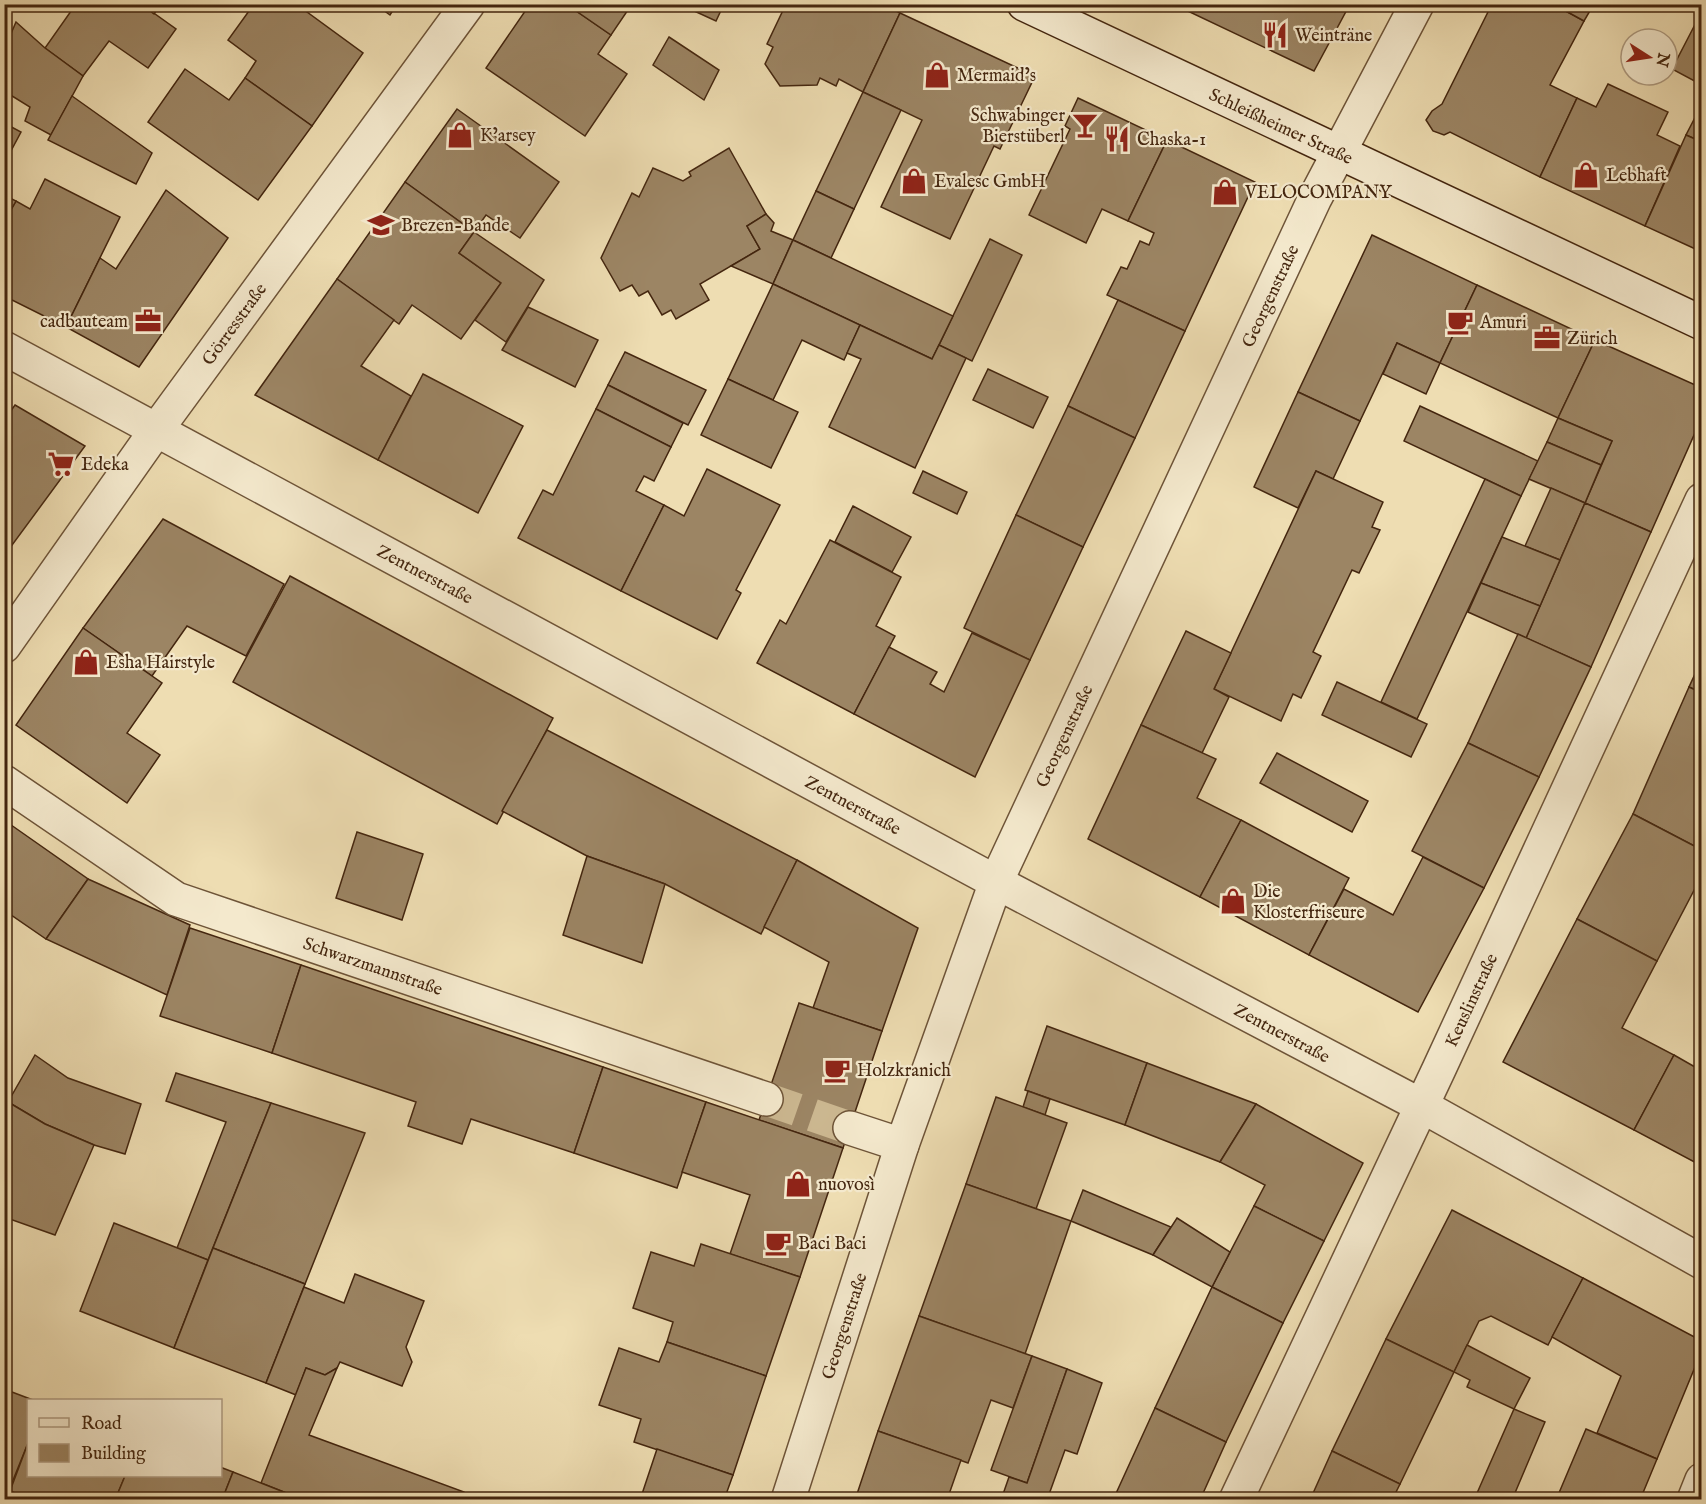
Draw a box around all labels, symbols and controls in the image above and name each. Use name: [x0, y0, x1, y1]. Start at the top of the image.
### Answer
restaurant icon: Weinträne: [1260, 20, 1290, 50]
place label: Weinträne: [1295, 25, 1372, 48]
north arrow: [1619, 27, 1679, 87]
text: N: [1650, 50, 1673, 69]
shop icon: Mermaid’s: [922, 60, 952, 90]
place label: Mermaid’s: [957, 65, 1036, 88]
street label: Schleißheimer Straße: [1205, 84, 1356, 171]
place label: Schwabinger Bierstüberl: [971, 105, 1065, 149]
bar icon: Schwabinger Bierstüberl: [1070, 110, 1100, 140]
shop icon: K’arsey: [445, 120, 475, 150]
restaurant icon: Chaska-1: [1102, 124, 1132, 154]
place label: K’arsey: [480, 125, 536, 148]
place label: Chaska-1: [1137, 129, 1206, 152]
shop icon: Lebhaft: [1571, 160, 1601, 190]
place label: Lebhaft: [1606, 165, 1667, 188]
shop icon: Evalesc GmbH: [899, 166, 929, 196]
place label: Evalesc GmbH: [934, 171, 1046, 194]
shop icon: VELOCOMPANY: [1210, 177, 1240, 207]
place label: VELOCOMPANY: [1244, 182, 1392, 205]
school or university icon: Brezen-Bande: [366, 210, 396, 240]
place label: Brezen-Bande: [401, 215, 509, 238]
street label: Georgenstraße: [1238, 242, 1305, 352]
street label: Görresstraße: [198, 279, 273, 371]
office icon: cadbauteam: [133, 306, 163, 336]
cafe icon: Amuri: [1445, 307, 1475, 337]
place label: cadbauteam: [40, 311, 128, 334]
place label: Amuri: [1479, 312, 1527, 335]
office icon: Zürich: [1532, 323, 1562, 353]
place label: Zürich: [1567, 328, 1618, 351]
supermarket icon: Edeka: [46, 449, 76, 479]
place label: Edeka: [81, 454, 129, 477]
street label: Zentnerstraße: [372, 540, 476, 610]
shop icon: Esha Hairstyle: [71, 647, 101, 677]
place label: Esha Hairstyle: [106, 652, 215, 675]
street label: Georgenstraße: [1032, 682, 1099, 792]
street label: Zentnerstraße: [800, 771, 904, 841]
place label: Die Klosterfriseure: [1253, 881, 1365, 925]
shop icon: Die Klosterfriseure: [1218, 886, 1248, 916]
street label: Schwarzmannstraße: [300, 933, 445, 1002]
street label: Keuslinstraße: [1441, 950, 1504, 1051]
street label: Zentnerstraße: [1229, 999, 1333, 1069]
cafe icon: Holzkranich: [822, 1055, 852, 1085]
place label: Holzkranich: [857, 1060, 951, 1083]
shop icon: nuovosì: [783, 1169, 813, 1199]
place label: nuovosì: [818, 1174, 875, 1197]
cafe icon: Baci Baci: [763, 1228, 793, 1258]
place label: Baci Baci: [798, 1233, 867, 1256]
street label: Georgenstraße: [817, 1270, 873, 1383]
legend: [27, 1399, 222, 1477]
text: Road: [81, 1413, 122, 1436]
text: Building: [81, 1443, 146, 1466]

